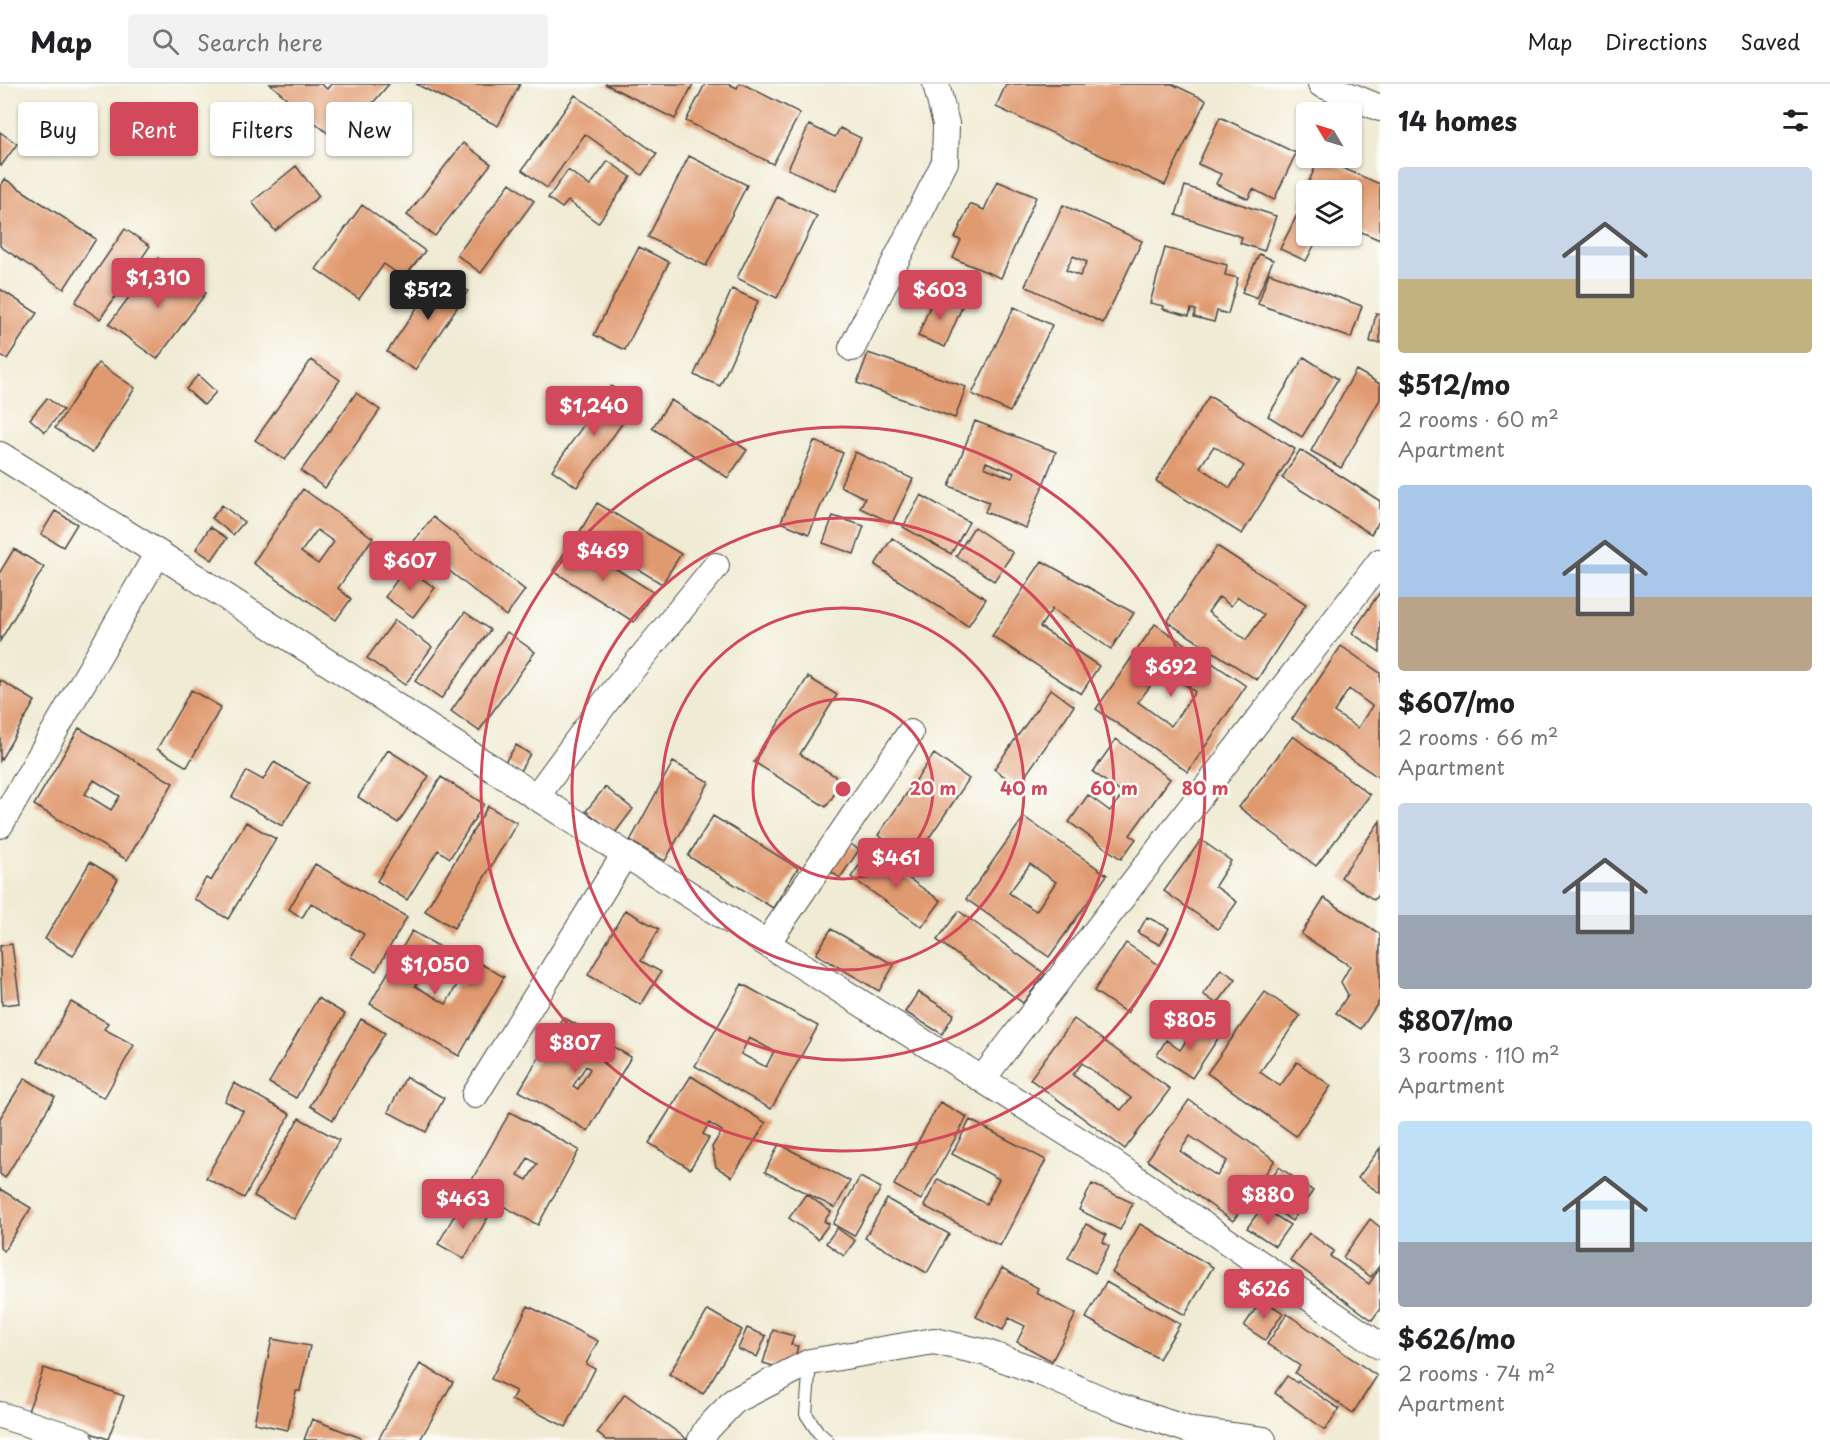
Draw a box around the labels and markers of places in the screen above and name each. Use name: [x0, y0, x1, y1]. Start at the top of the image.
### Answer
pin: $1,310: [109, 258, 207, 309]
pin: $512: [392, 270, 464, 321]
pin: $603: [904, 270, 976, 321]
pin: $1,240: [545, 386, 643, 437]
pin: $469: [567, 531, 639, 582]
pin: $607: [374, 541, 446, 592]
pin: $692: [1135, 647, 1207, 698]
centre of rings: [833, 779, 853, 799]
pin: $461: [860, 838, 932, 889]
pin: $1,050: [386, 945, 484, 996]
pin: $805: [1154, 1000, 1226, 1051]
pin: $807: [539, 1023, 611, 1074]
pin: $880: [1232, 1175, 1304, 1226]
pin: $463: [427, 1179, 499, 1230]
pin: $626: [1228, 1269, 1300, 1320]

